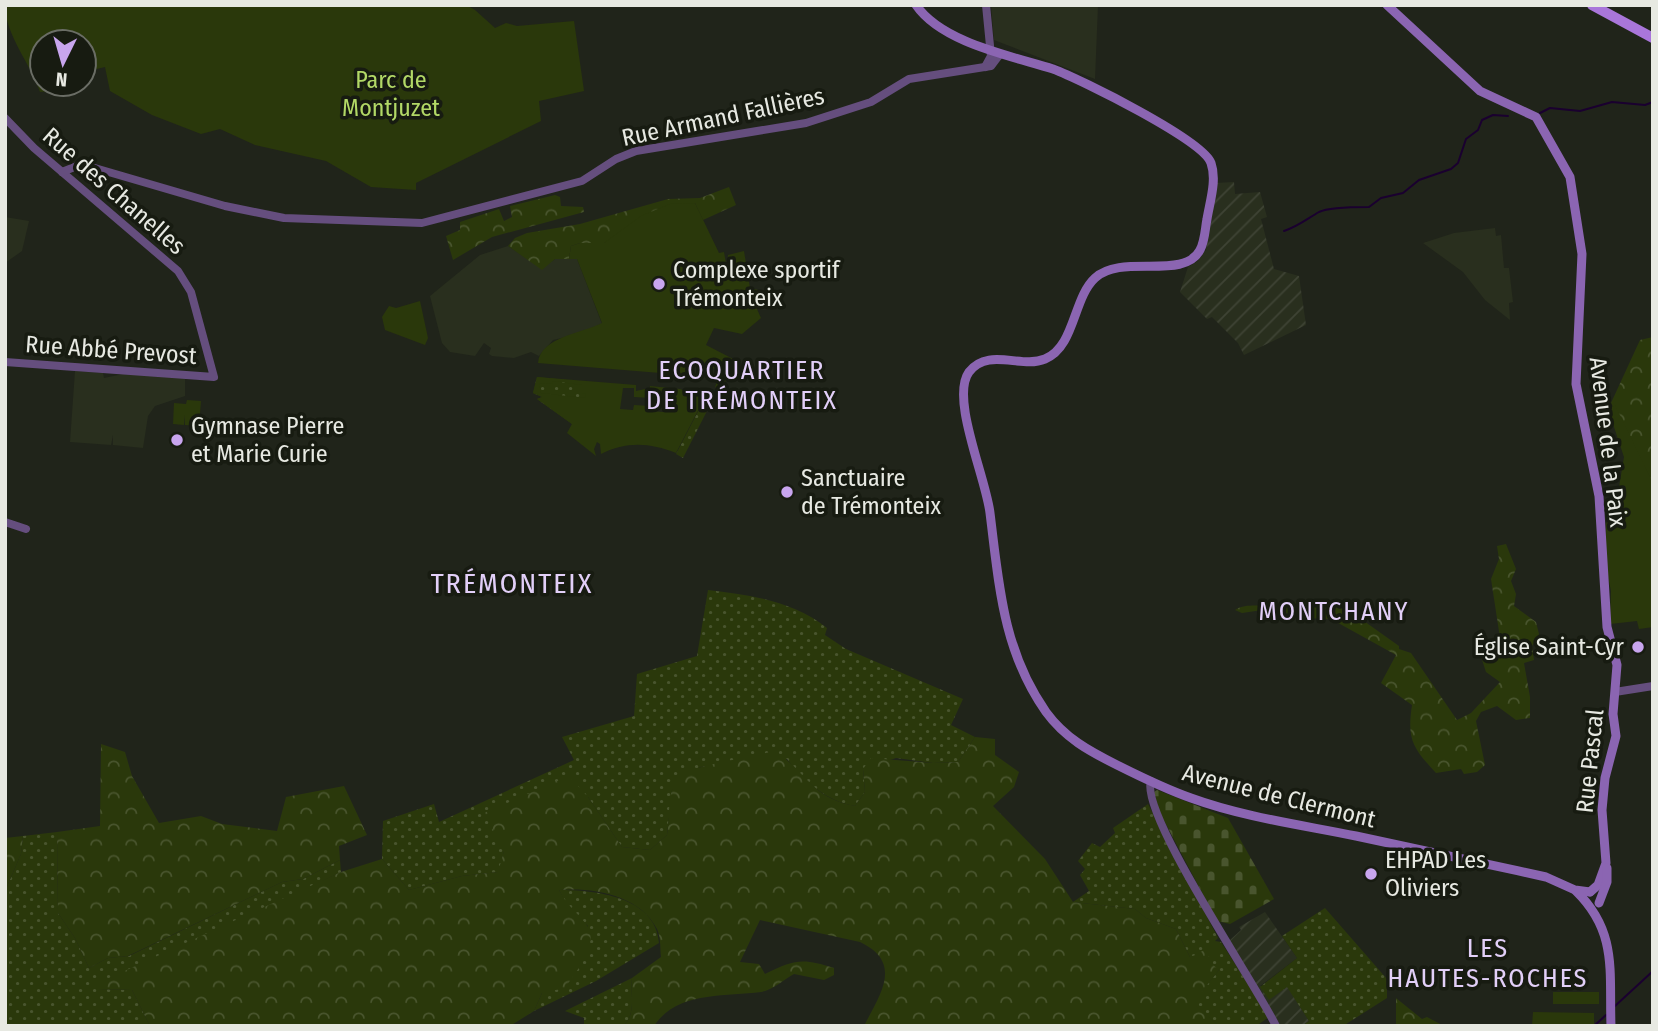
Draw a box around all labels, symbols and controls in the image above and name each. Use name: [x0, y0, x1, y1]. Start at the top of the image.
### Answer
north arrow: [28, 28, 98, 98]
park label: Parc de Montjuzet: [342, 66, 440, 122]
text: N: [55, 67, 68, 91]
street label: Rue Armand Fallières: [619, 82, 827, 152]
street label: Rue des Chanelles: [37, 122, 191, 260]
place label: Complexe sportif Trémonteix: [673, 256, 841, 312]
marker: Complexe sportif Trémonteix: [651, 276, 667, 292]
street label: Rue Abbé Prevost: [24, 330, 198, 370]
district label: ECOQUARTIER DE TRÉMONTEIX: [646, 355, 838, 416]
street label: Avenue de la Paix: [1584, 355, 1632, 529]
place label: Gymnase Pierre et Marie Curie: [191, 412, 344, 468]
marker: Gymnase Pierre et Marie Curie: [169, 432, 185, 448]
place label: Sanctuaire de Trémonteix: [801, 464, 941, 520]
marker: Sanctuaire de Trémonteix: [779, 484, 795, 500]
district label: TRÉMONTEIX: [431, 567, 593, 600]
district label: MONTCHANY: [1259, 596, 1409, 627]
place label: Église Saint-Cyr: [1474, 632, 1625, 661]
marker: Église Saint-Cyr: [1630, 639, 1646, 655]
street label: Rue Pascal: [1571, 708, 1609, 814]
street label: Avenue de Clermont: [1180, 758, 1379, 834]
place label: EHPAD Les Oliviers: [1385, 846, 1486, 902]
marker: EHPAD Les Oliviers: [1363, 866, 1379, 882]
district label: LES HAUTES-ROCHES: [1388, 933, 1588, 994]

